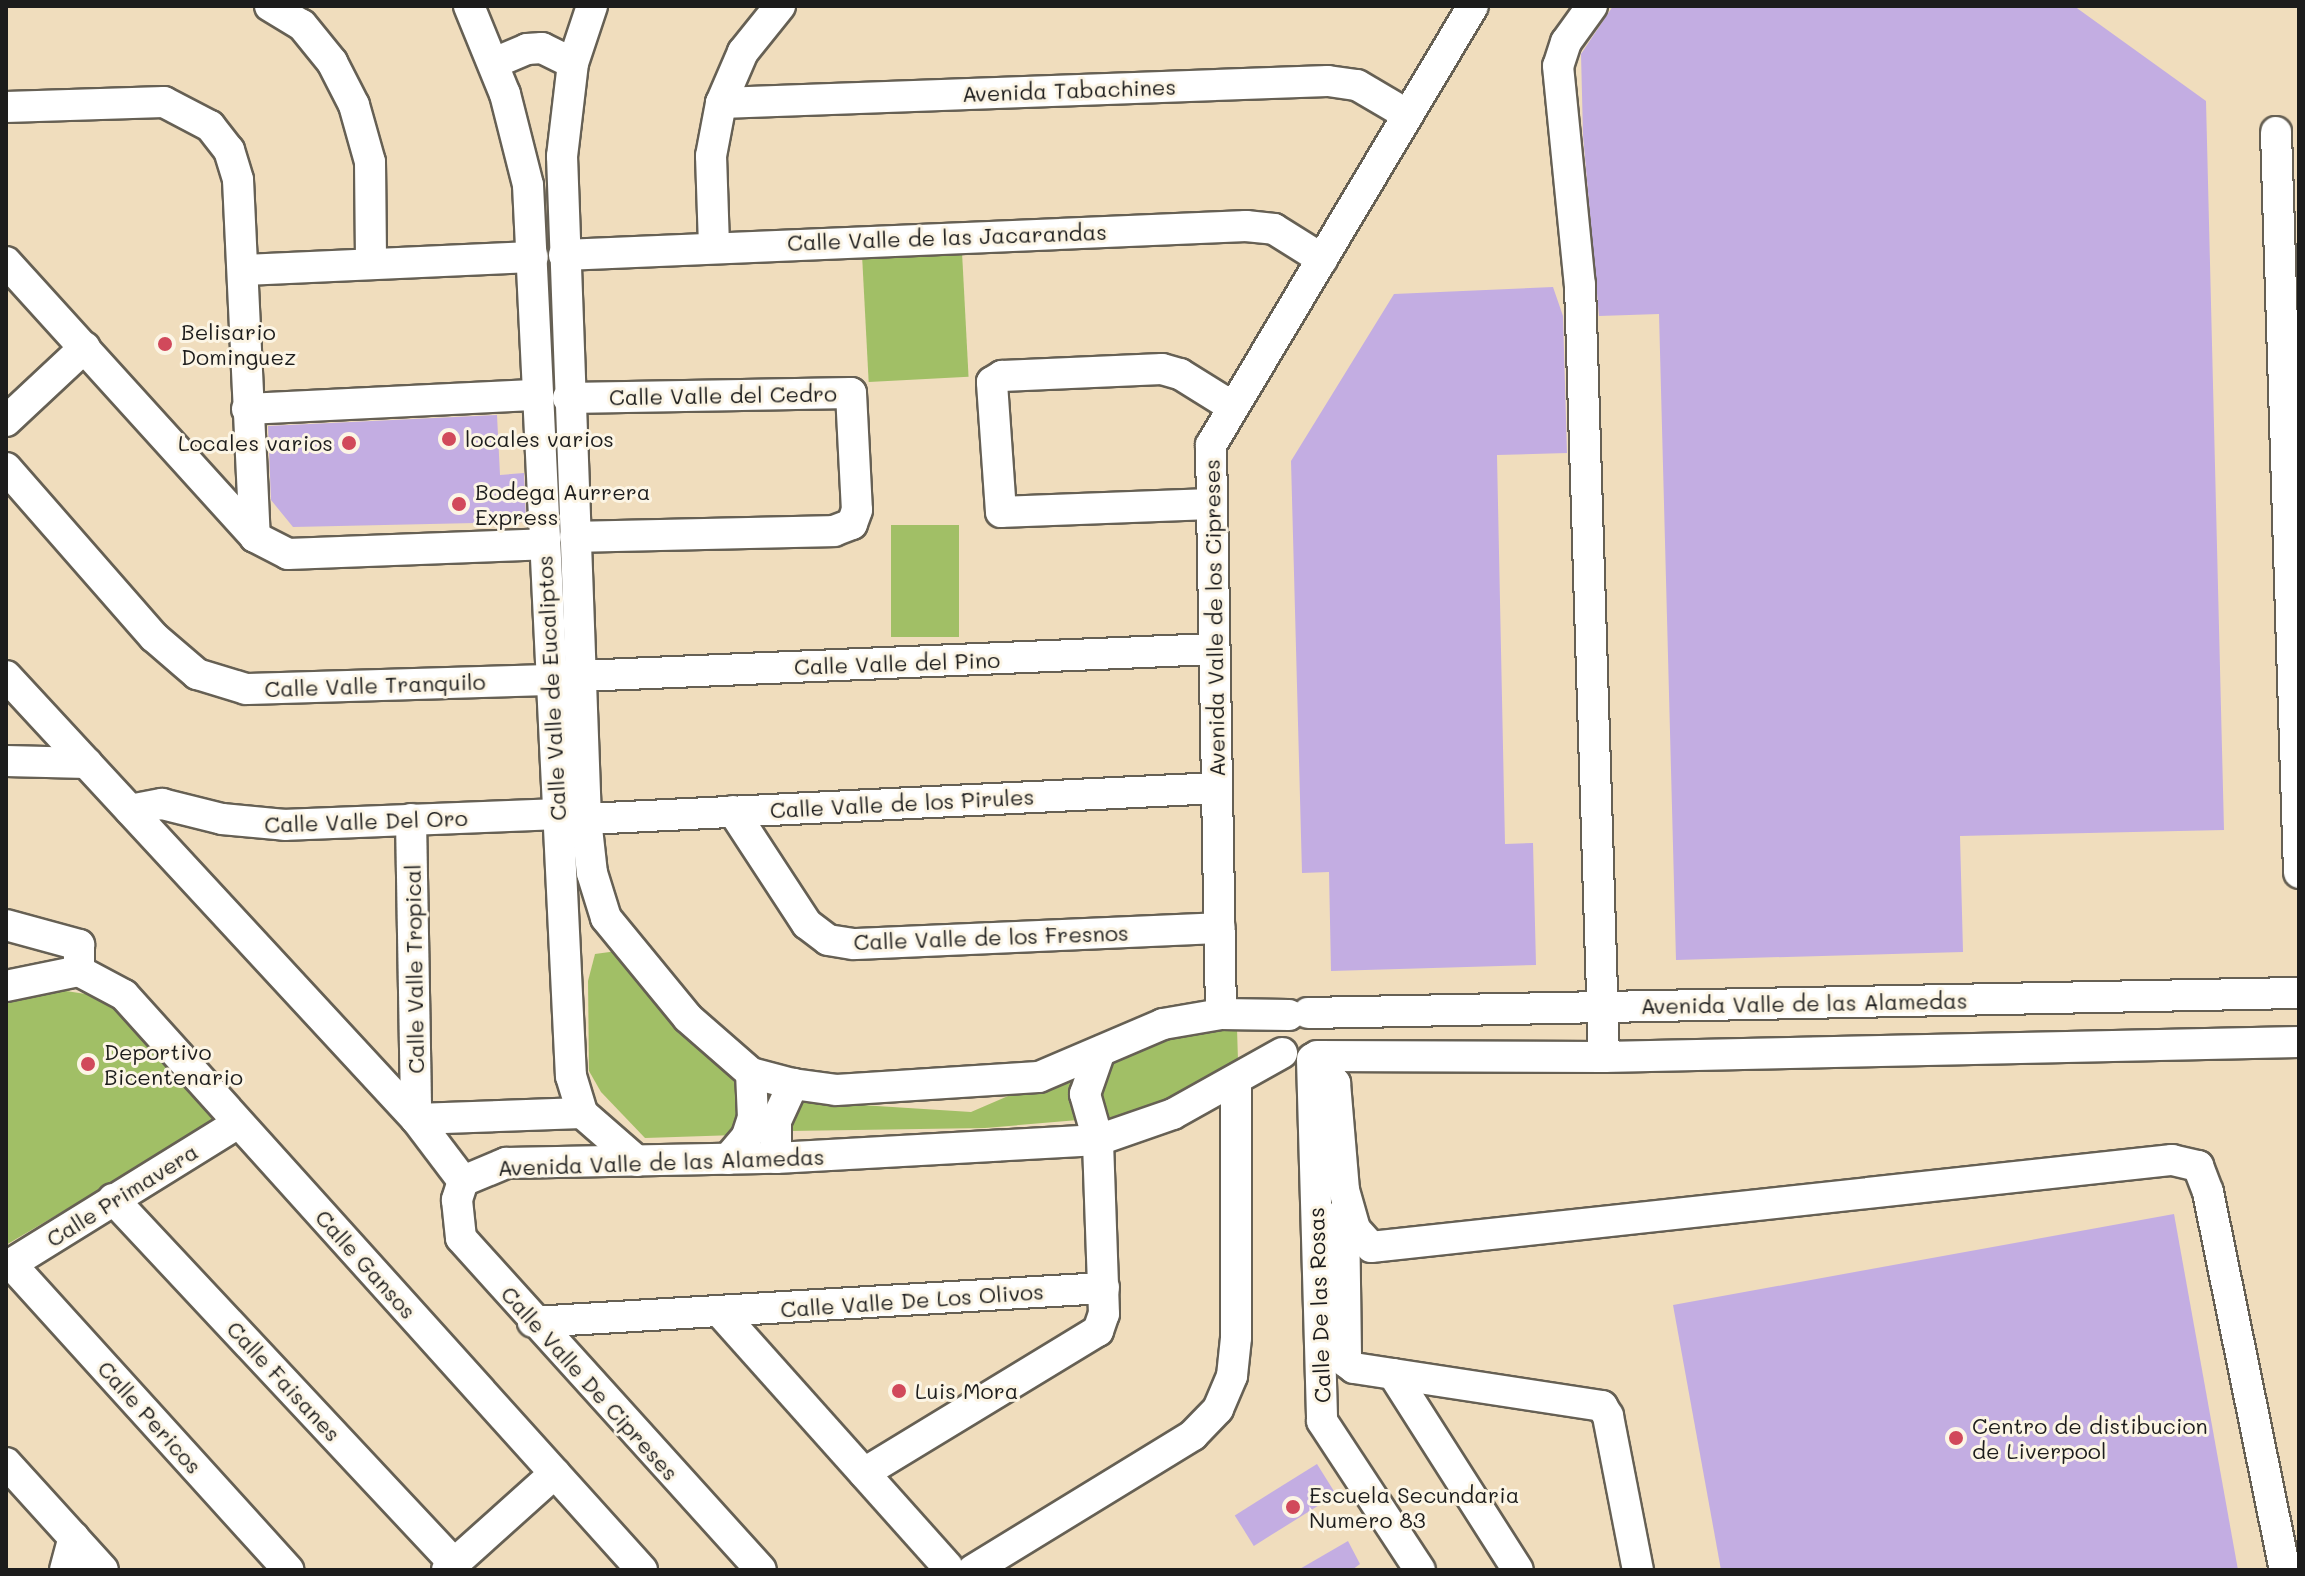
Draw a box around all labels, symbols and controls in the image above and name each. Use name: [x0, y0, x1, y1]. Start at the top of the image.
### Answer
street label: Avenida Tabachines: [962, 73, 1176, 107]
street label: Calle Valle de las Jacarandas: [787, 218, 1107, 256]
place label: Belisario Dominguez: [181, 318, 296, 370]
marker: Belisario Dominguez: [156, 335, 174, 353]
street label: Calle Valle del Cedro: [609, 380, 837, 410]
place label: locales varios: [465, 426, 614, 452]
place label: Locales varios: [178, 430, 333, 456]
marker: locales varios: [440, 430, 458, 448]
marker: Locales varios: [340, 434, 358, 452]
street label: Avenida Valle de los Cipreses: [1198, 459, 1230, 777]
place label: Bodega Aurrera Express: [475, 478, 650, 530]
marker: Bodega Aurrera Express: [450, 495, 468, 513]
street label: Calle Valle de Eucaliptos: [531, 555, 571, 821]
street label: Calle Valle del Pino: [793, 646, 1001, 680]
street label: Calle Valle Tranquilo: [264, 668, 486, 702]
street label: Calle Valle de los Pirules: [769, 783, 1035, 823]
street label: Calle Valle Del Oro: [264, 804, 468, 838]
street label: Calle Valle Tropical: [399, 864, 429, 1074]
street label: Calle Valle de los Fresnos: [853, 919, 1129, 955]
street label: Avenida Valle de las Alamedas: [1640, 987, 1968, 1019]
place label: Deportivo Bicentenario: [104, 1038, 243, 1090]
marker: Deportivo Bicentenario: [79, 1055, 97, 1073]
street label: Calle Primavera: [41, 1138, 203, 1252]
street label: Avenida Valle de las Alamedas: [497, 1143, 825, 1181]
street label: Calle Gansos: [310, 1204, 422, 1324]
street label: Calle De las Rosas: [1302, 1207, 1336, 1403]
street label: Calle Valle De Los Olivos: [779, 1278, 1045, 1322]
street label: Calle Valle De Cipreses: [496, 1280, 684, 1486]
street label: Calle Faisanes: [222, 1315, 346, 1447]
street label: Calle Pericos: [92, 1355, 208, 1479]
place label: Luis Mora: [915, 1378, 1018, 1404]
marker: Luis Mora: [890, 1382, 908, 1400]
place label: Centro de distibucion de Liverpool: [1972, 1412, 2208, 1464]
marker: Centro de distibucion de Liverpool: [1947, 1429, 1965, 1447]
place label: Escuela Secundaria Numero 83: [1309, 1481, 1519, 1532]
marker: Escuela Secundaria Numero 83: [1284, 1498, 1302, 1516]

